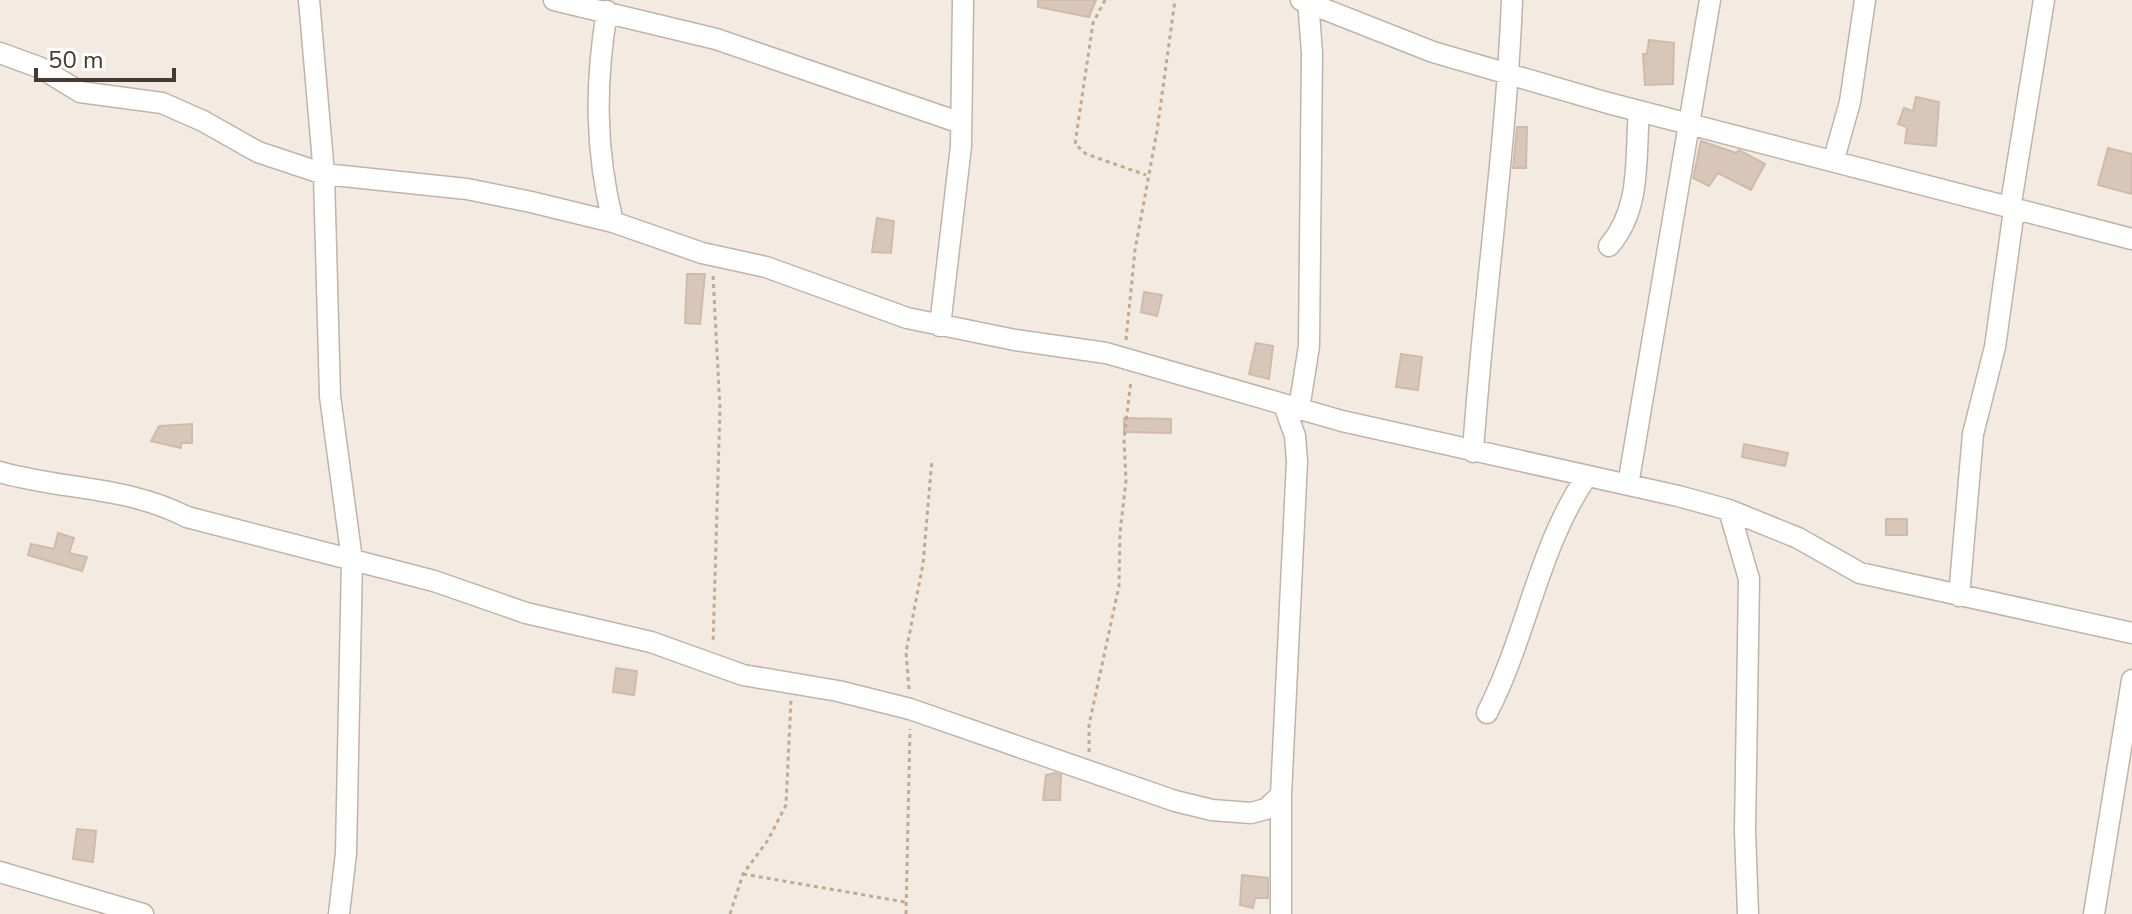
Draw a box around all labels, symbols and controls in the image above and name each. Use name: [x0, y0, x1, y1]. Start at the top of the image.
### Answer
scale bar: [36, 32, 174, 82]
text: 50 m: [48, 44, 104, 76]

